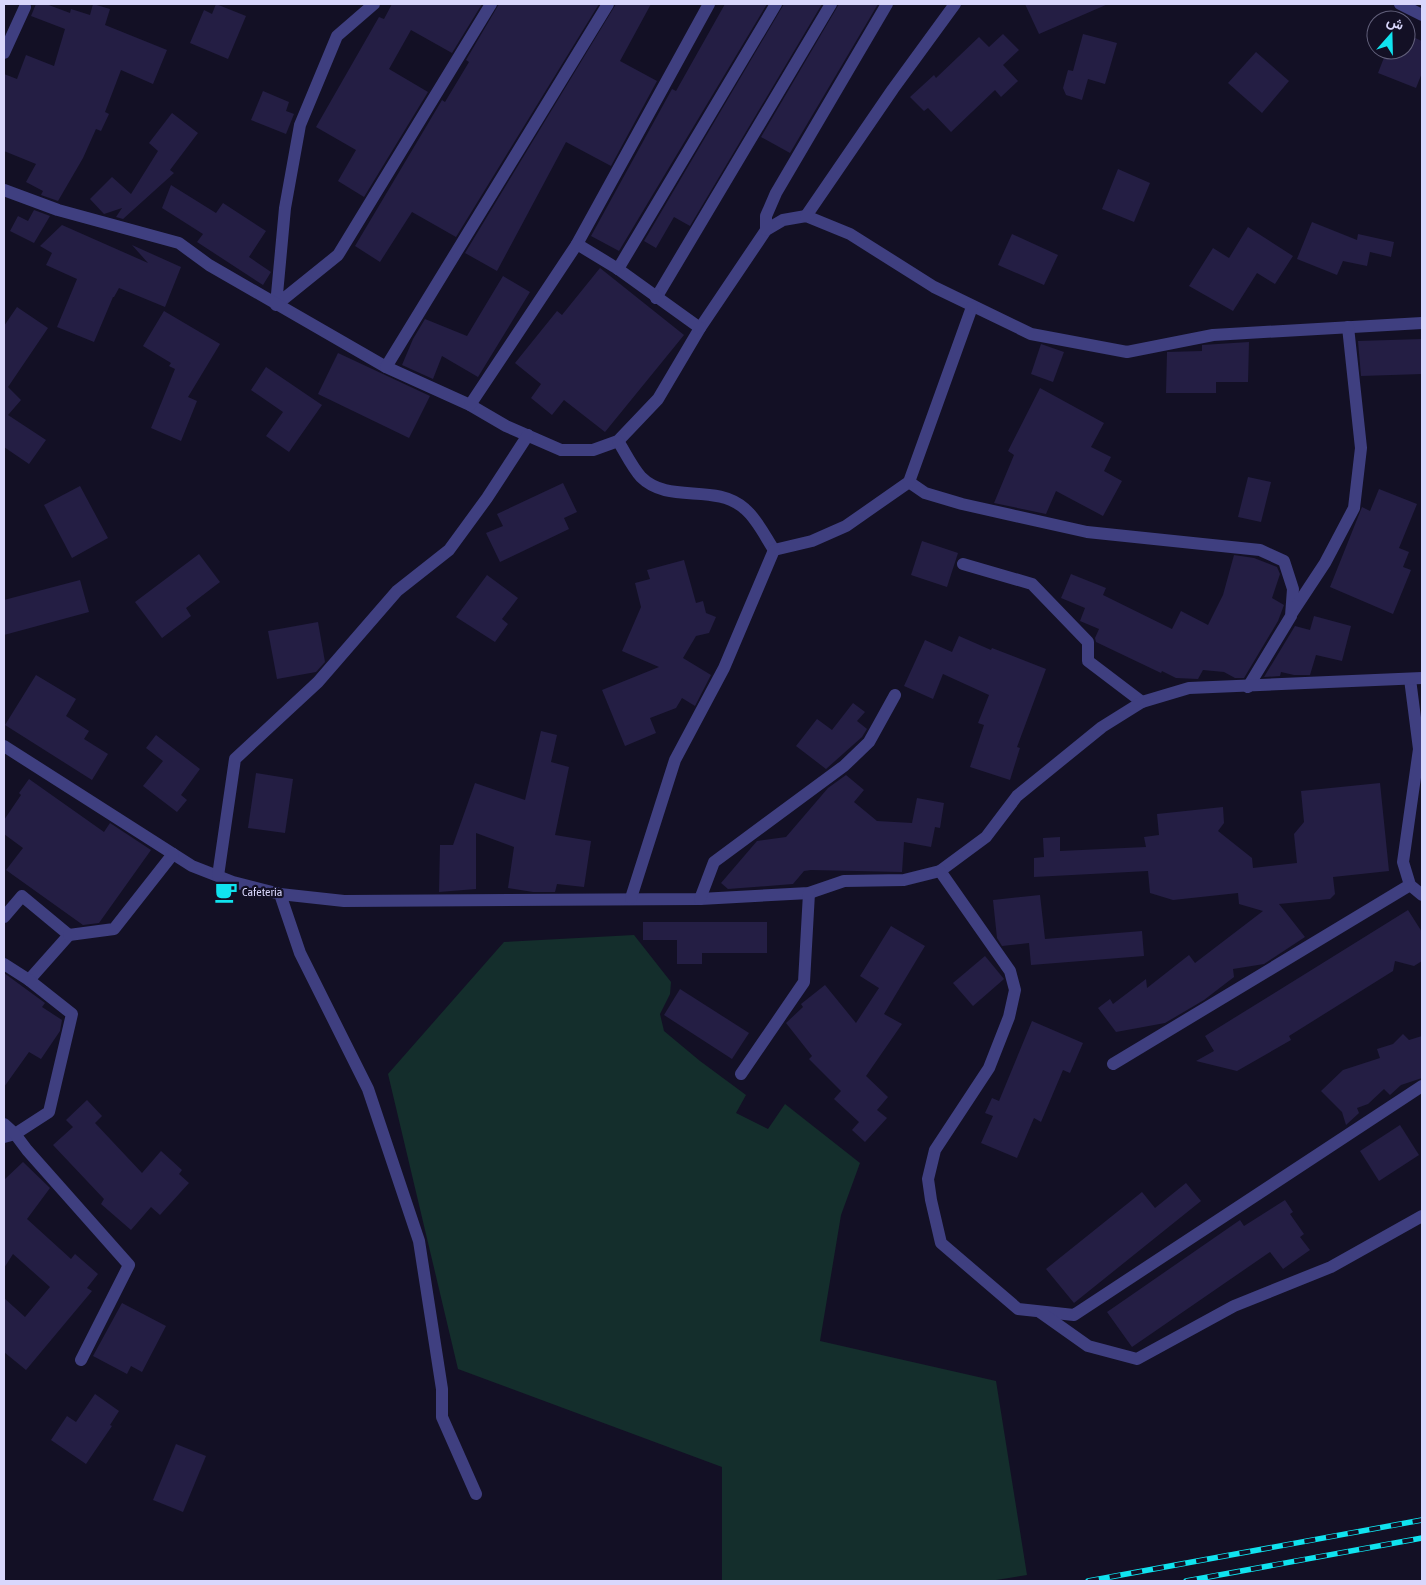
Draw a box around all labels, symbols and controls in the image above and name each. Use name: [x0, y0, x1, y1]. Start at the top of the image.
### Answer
north arrow: [1366, 10, 1416, 60]
text: ش: [1384, 12, 1406, 34]
cafe icon: Cafeteria: [213, 879, 239, 905]
place label: Cafeteria: [242, 885, 282, 899]

